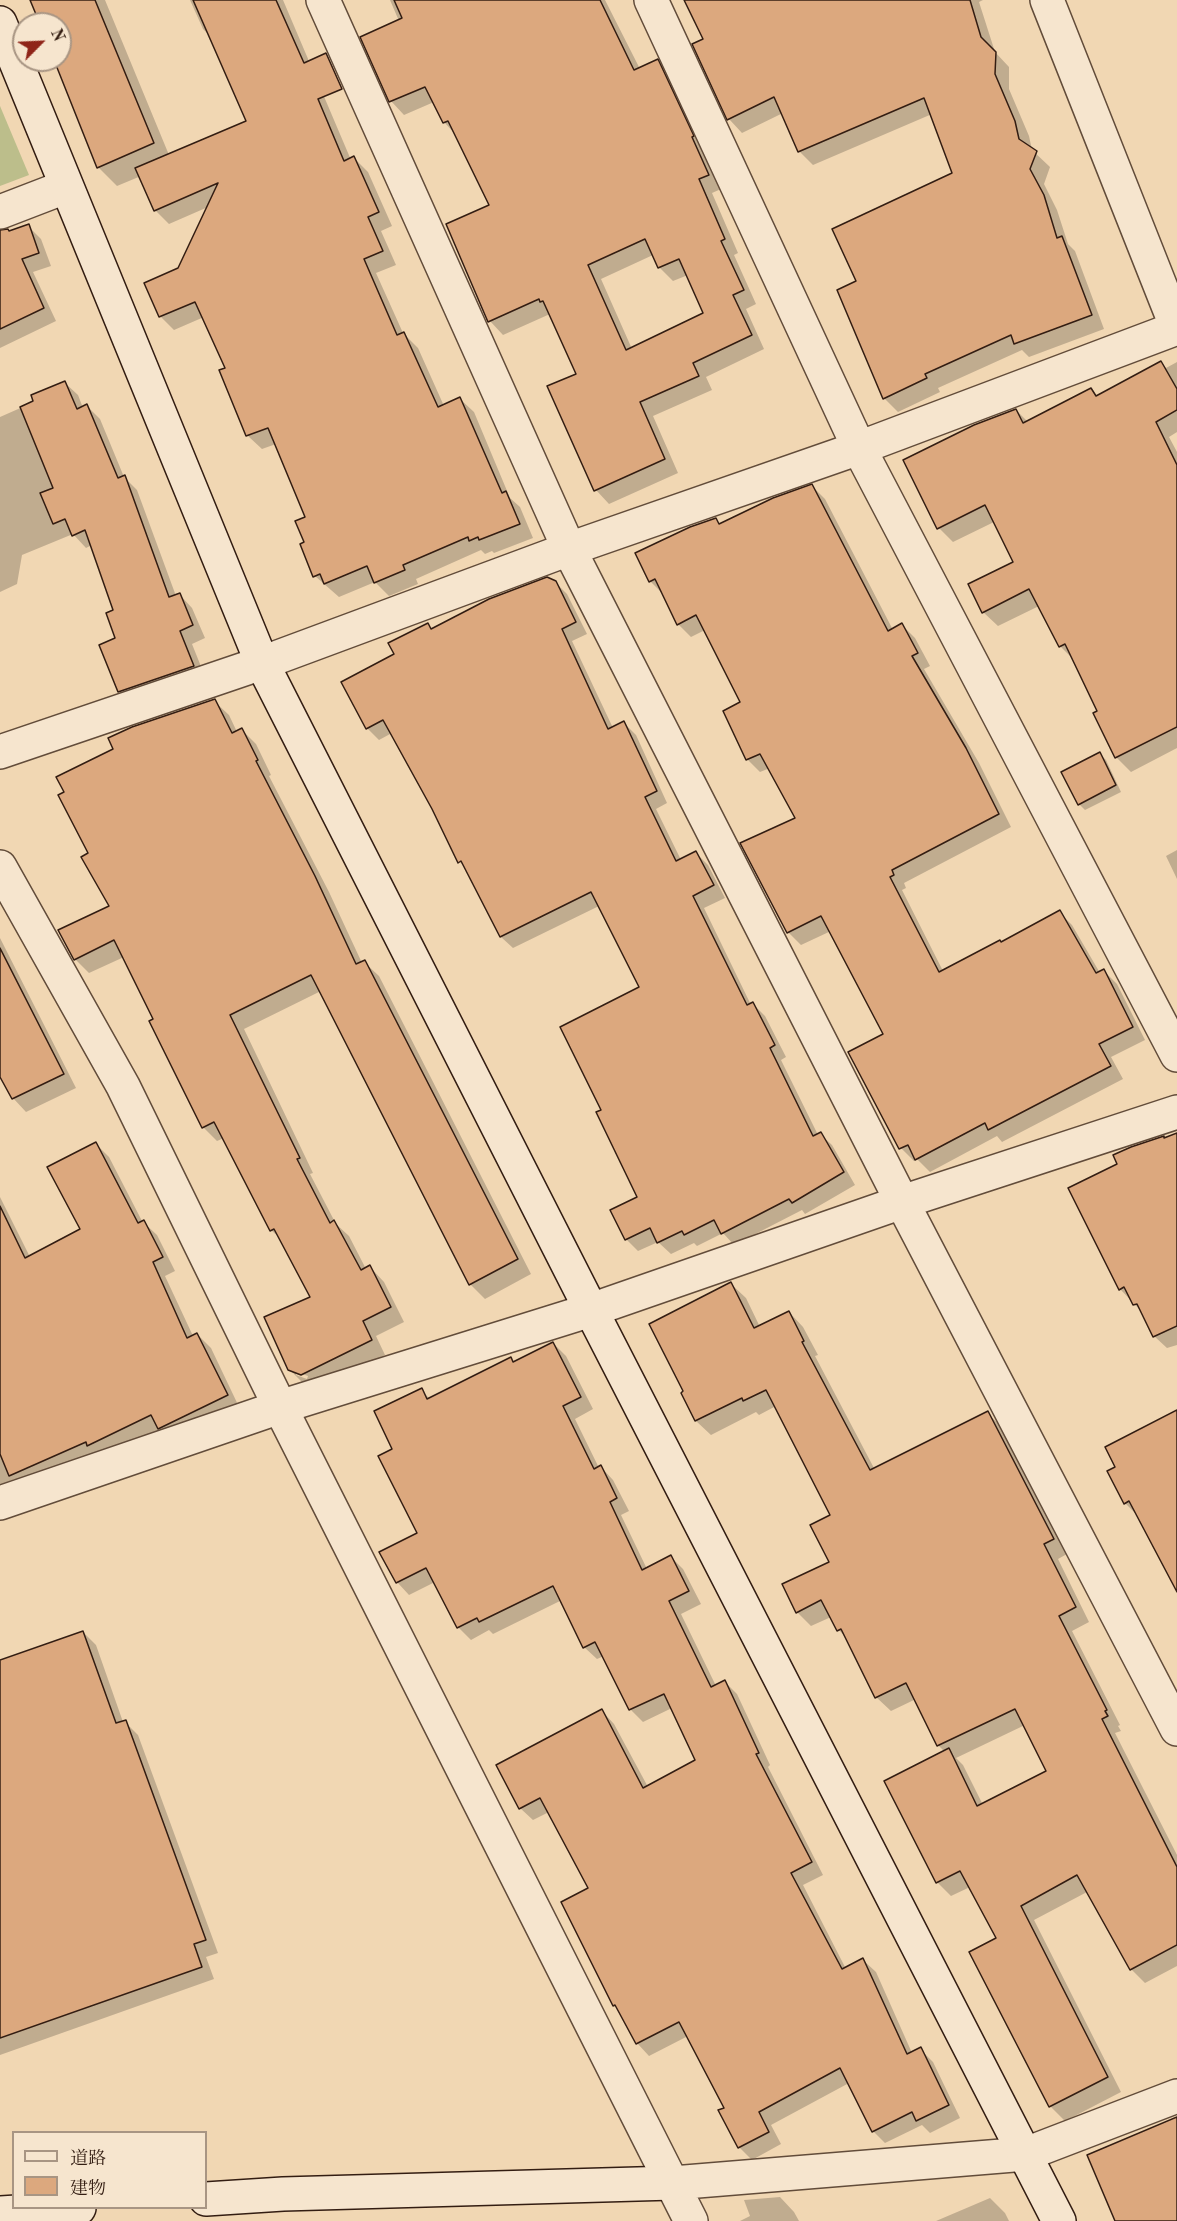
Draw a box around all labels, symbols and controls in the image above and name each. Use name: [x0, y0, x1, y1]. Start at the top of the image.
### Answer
north arrow: [12, 12, 72, 72]
text: N: [47, 27, 66, 44]
legend: [12, 2131, 207, 2209]
text: 道路: [70, 2150, 106, 2168]
text: 建物: [70, 2180, 106, 2198]

